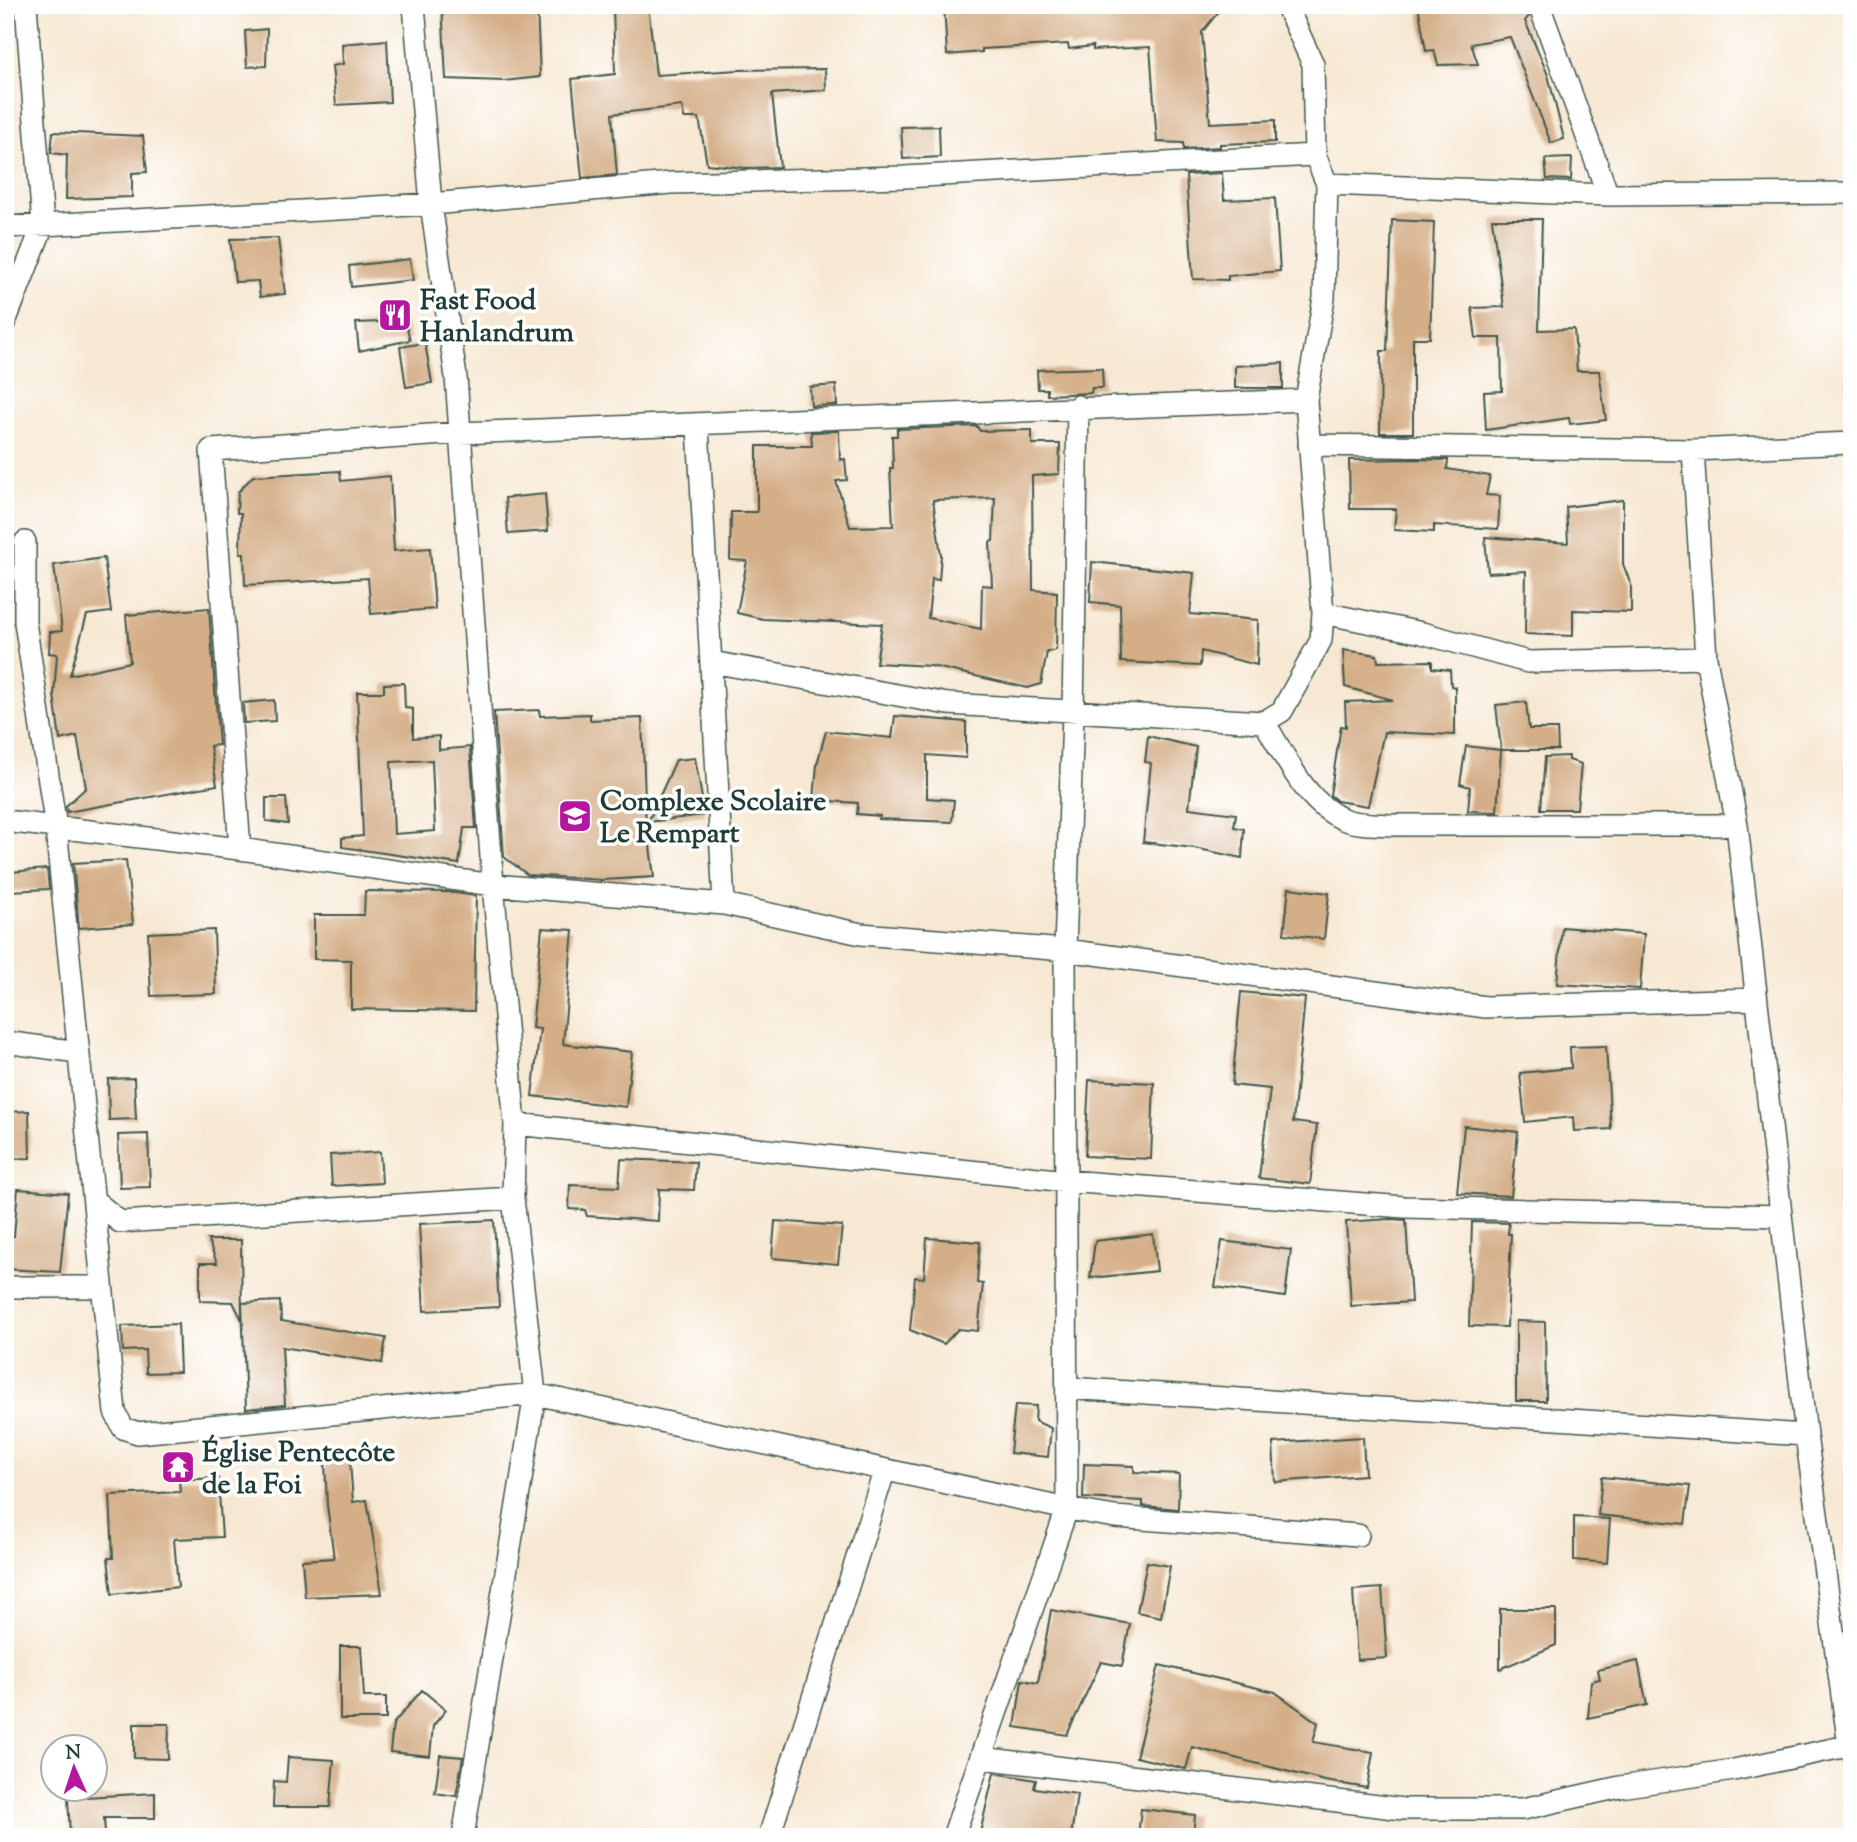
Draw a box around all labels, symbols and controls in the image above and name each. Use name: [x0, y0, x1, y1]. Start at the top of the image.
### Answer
place label: Fast Food Hanlandrum: [420, 282, 575, 354]
restaurant icon: Fast Food Hanlandrum: [376, 296, 414, 334]
place label: Complexe Scolaire Le Rempart: [600, 783, 826, 855]
school or university icon: Complexe Scolaire Le Rempart: [556, 797, 594, 835]
place label: Église Pentecôte de la Foi: [202, 1434, 395, 1506]
temple icon: Église Pentecôte de la Foi: [159, 1448, 197, 1486]
north arrow: [38, 1734, 108, 1804]
text: N: [65, 1740, 82, 1767]

